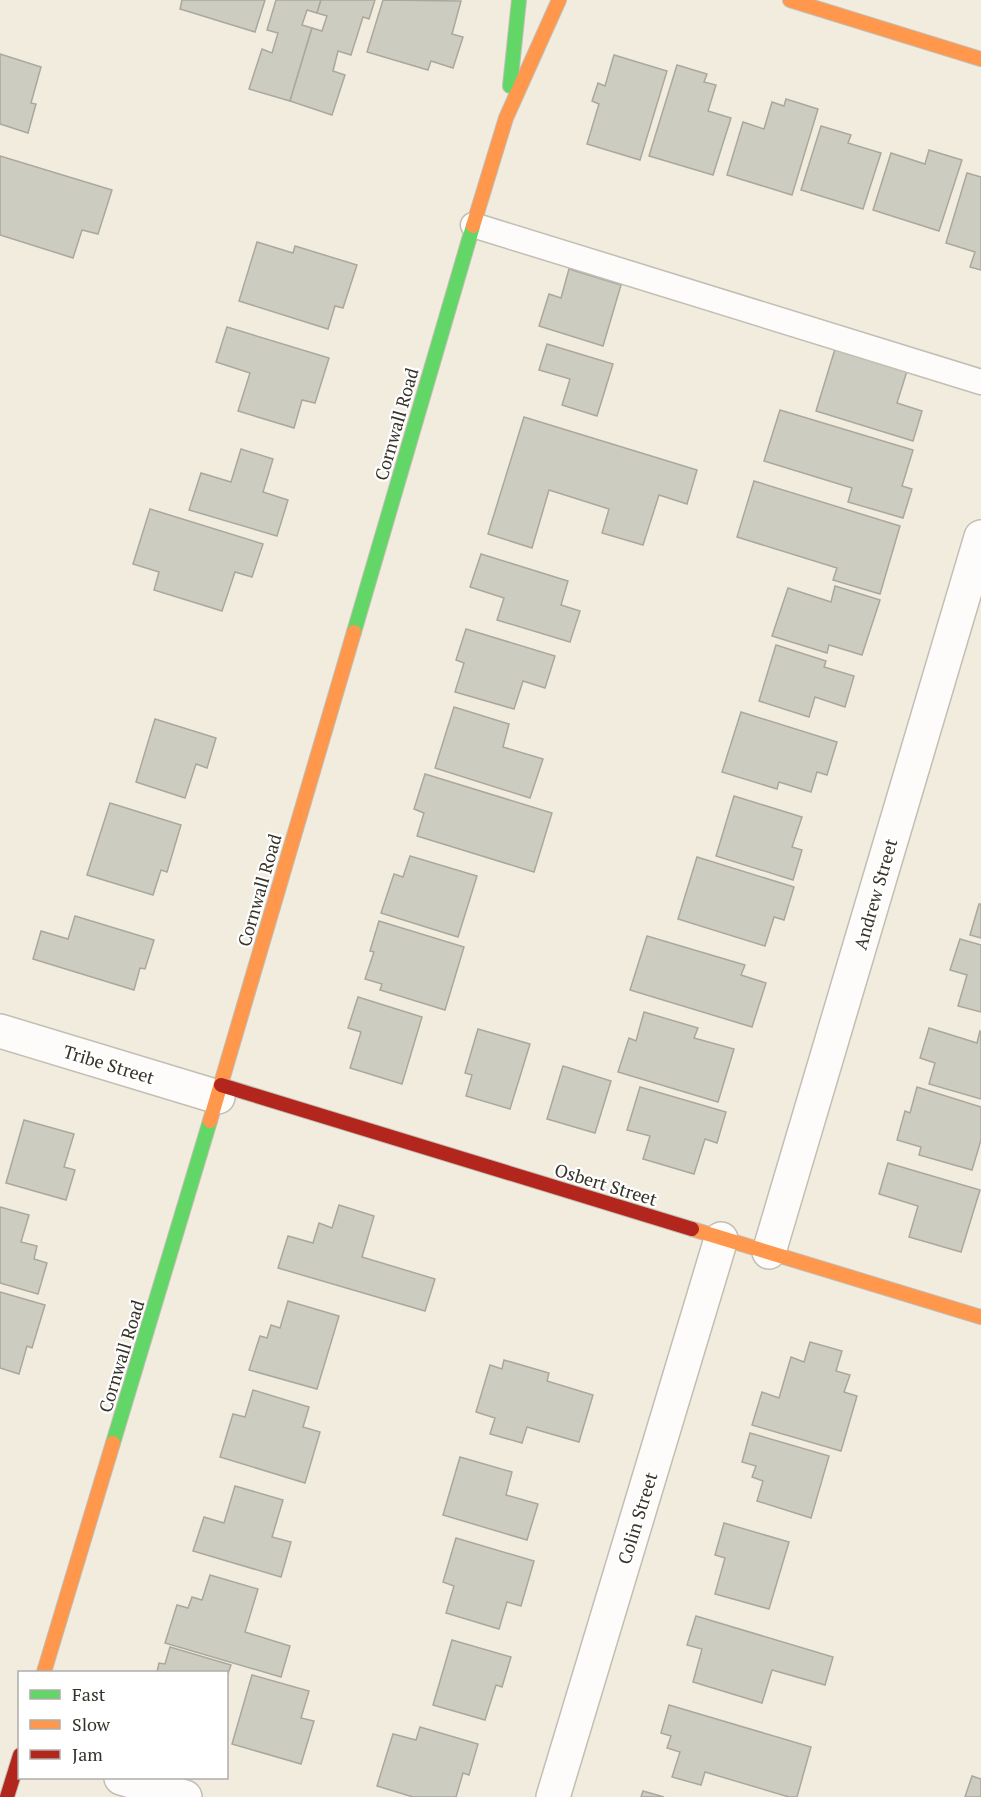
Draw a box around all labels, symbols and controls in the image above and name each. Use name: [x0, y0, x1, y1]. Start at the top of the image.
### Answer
street label: Cornwall Road: [368, 365, 424, 483]
street label: Cornwall Road: [231, 831, 287, 949]
street label: Andrew Street: [848, 835, 902, 952]
street label: Tribe Street: [60, 1039, 158, 1089]
street label: Osbert Street: [552, 1157, 660, 1211]
street label: Cornwall Road: [93, 1297, 149, 1415]
street label: Colin Street: [612, 1469, 662, 1567]
legend: [18, 1671, 228, 1779]
text: Fast: [72, 1682, 106, 1706]
text: Slow: [72, 1712, 111, 1736]
text: Jam: [72, 1742, 103, 1766]

